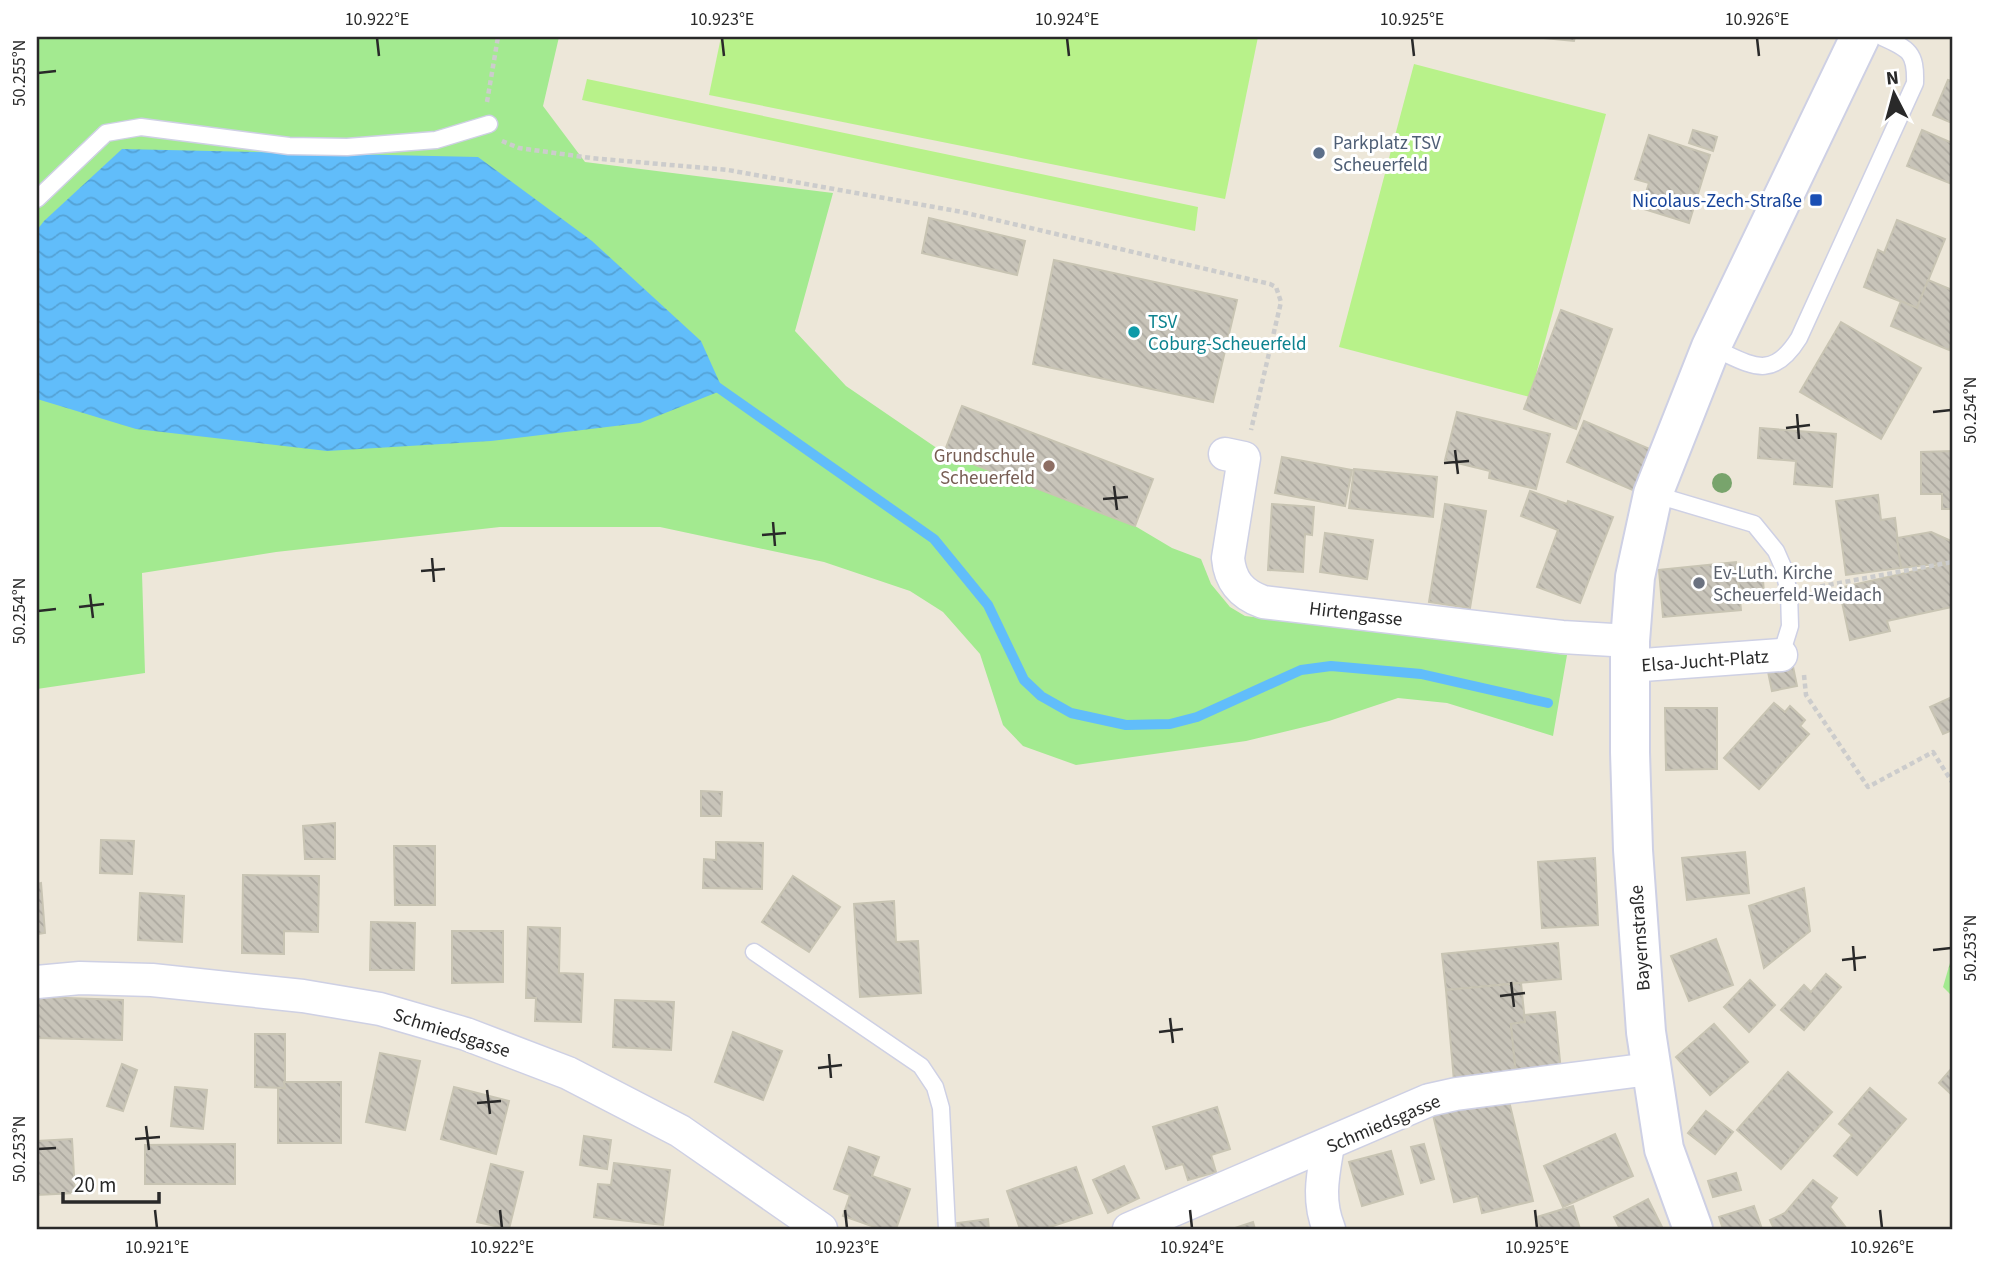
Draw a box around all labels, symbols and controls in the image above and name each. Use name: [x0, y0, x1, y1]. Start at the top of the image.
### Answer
text: 10.922°E: [345, 7, 409, 32]
text: 10.923°E: [690, 7, 754, 32]
text: 10.924°E: [1035, 7, 1099, 32]
text: 10.925°E: [1380, 7, 1444, 32]
text: 10.926°E: [1725, 7, 1789, 32]
text: 50.255°N: [7, 40, 32, 106]
north arrow: [1860, 60, 1930, 130]
text: N: [1885, 64, 1900, 93]
place label: Parkplatz TSV Scheuerfeld: [1333, 130, 1441, 179]
marker: Parkplatz TSV Scheuerfeld: [1311, 145, 1327, 161]
place label: Nicolaus-Zech-Straße: [1632, 188, 1802, 215]
marker: Nicolaus-Zech-Straße: [1808, 192, 1824, 208]
place label: TSV Coburg-Scheuerfeld: [1148, 309, 1307, 358]
marker: TSV Coburg-Scheuerfeld: [1126, 324, 1142, 340]
text: 50.254°N: [1958, 377, 1983, 443]
place label: Grundschule Scheuerfeld: [934, 443, 1035, 492]
marker: Grundschule Scheuerfeld: [1041, 458, 1057, 474]
place label: Ev-Luth. Kirche Scheuerfeld-Weidach: [1713, 560, 1882, 609]
marker: Ev-Luth. Kirche Scheuerfeld-Weidach: [1691, 575, 1707, 591]
text: 50.254°N: [7, 578, 32, 644]
street label: Hirtengasse: [1308, 595, 1404, 634]
street label: Elsa-Jucht-Platz: [1641, 644, 1770, 679]
street label: Bayernstraße: [1623, 884, 1658, 992]
text: 50.253°N: [1958, 915, 1983, 981]
street label: Schmiedsgasse: [389, 1002, 514, 1065]
street label: Schmiedsgasse: [1322, 1088, 1445, 1161]
text: 50.253°N: [7, 1116, 32, 1182]
scale bar: [63, 1161, 159, 1205]
text: 20 m: [74, 1170, 116, 1200]
text: 10.921°E: [125, 1235, 189, 1260]
text: 10.922°E: [470, 1235, 534, 1260]
text: 10.923°E: [815, 1235, 879, 1260]
text: 10.924°E: [1160, 1235, 1224, 1260]
text: 10.925°E: [1505, 1235, 1569, 1260]
text: 10.926°E: [1850, 1235, 1914, 1260]

